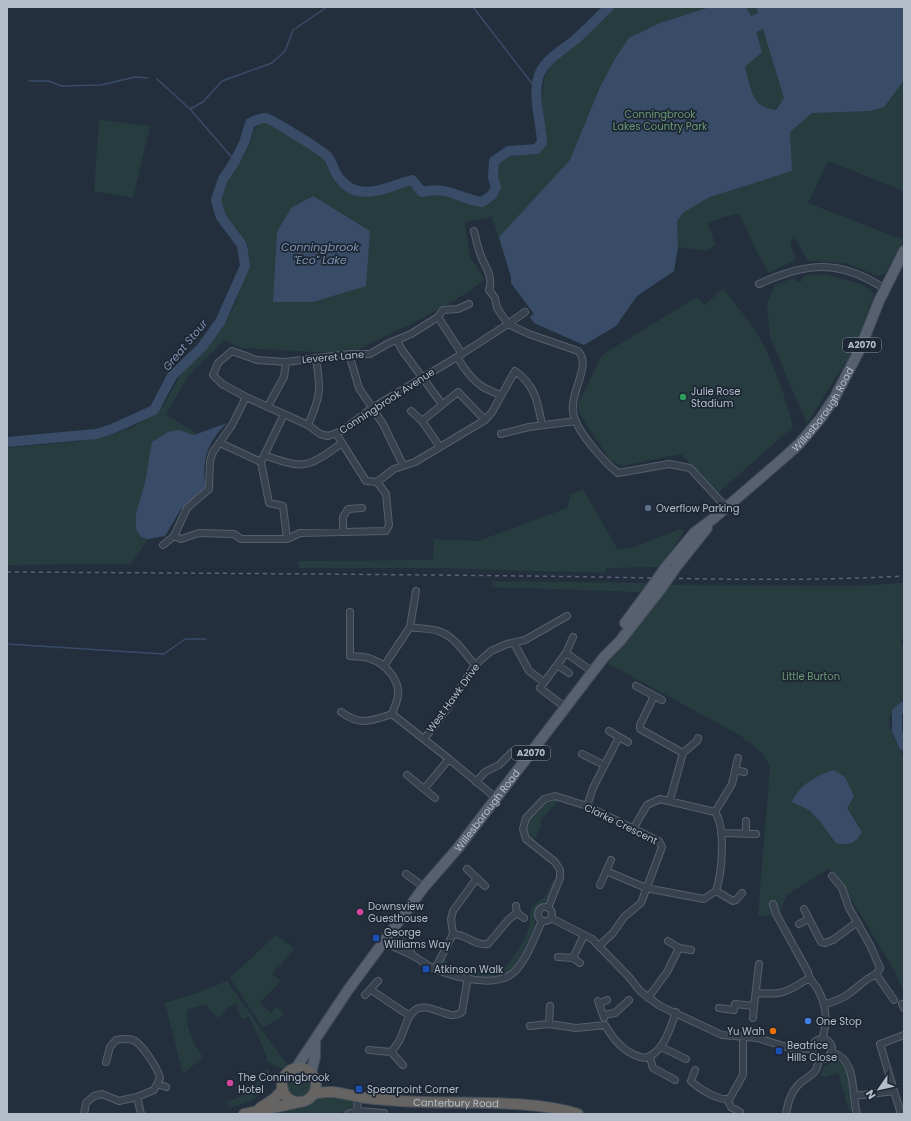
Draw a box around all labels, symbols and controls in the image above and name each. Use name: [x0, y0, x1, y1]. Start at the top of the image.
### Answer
park label: Conningbrook Lakes Country Park: [613, 107, 708, 134]
water label: Conningbrook "Eco" Lake: [281, 239, 360, 268]
water label: Great Stour: [159, 315, 212, 374]
road number: A2070: [843, 338, 881, 352]
street label: Leveret Lane: [301, 347, 365, 367]
street label: Conningbrook Avenue: [336, 364, 438, 438]
street label: Willesborough Road: [788, 364, 857, 455]
place label: Julie Rose Stadium: [691, 384, 740, 411]
marker: Julie Rose Stadium: [678, 392, 688, 402]
place label: Overflow Parking: [656, 501, 739, 516]
marker: Overflow Parking: [643, 503, 653, 513]
street label: West Hawk Drive: [423, 660, 483, 736]
park label: Little Burton: [782, 669, 840, 684]
road number: A2070: [512, 746, 550, 760]
street label: Willesborough Road: [450, 766, 523, 855]
street label: Clarke Crescent: [582, 800, 661, 848]
place label: Downsview Guesthouse: [368, 899, 428, 926]
marker: Downsview Guesthouse: [355, 907, 365, 917]
place label: George Williams Way: [384, 925, 451, 952]
marker: George Williams Way: [371, 933, 381, 943]
place label: Atkinson Walk: [434, 962, 504, 977]
marker: Atkinson Walk: [421, 964, 431, 974]
place label: One Stop: [816, 1014, 862, 1029]
marker: One Stop: [803, 1016, 813, 1026]
place label: Yu Wah: [727, 1024, 765, 1039]
marker: Yu Wah: [768, 1026, 778, 1036]
place label: Beatrice Hills Close: [787, 1038, 837, 1065]
marker: Beatrice Hills Close: [774, 1046, 784, 1056]
north arrow: [859, 1069, 899, 1109]
place label: The Conningbrook Hotel: [238, 1070, 331, 1097]
marker: The Conningbrook Hotel: [225, 1078, 235, 1088]
place label: Spearpoint Corner: [367, 1082, 459, 1097]
marker: Spearpoint Corner: [354, 1084, 364, 1094]
text: N: [862, 1087, 880, 1102]
street label: Canterbury Road: [413, 1094, 499, 1111]

